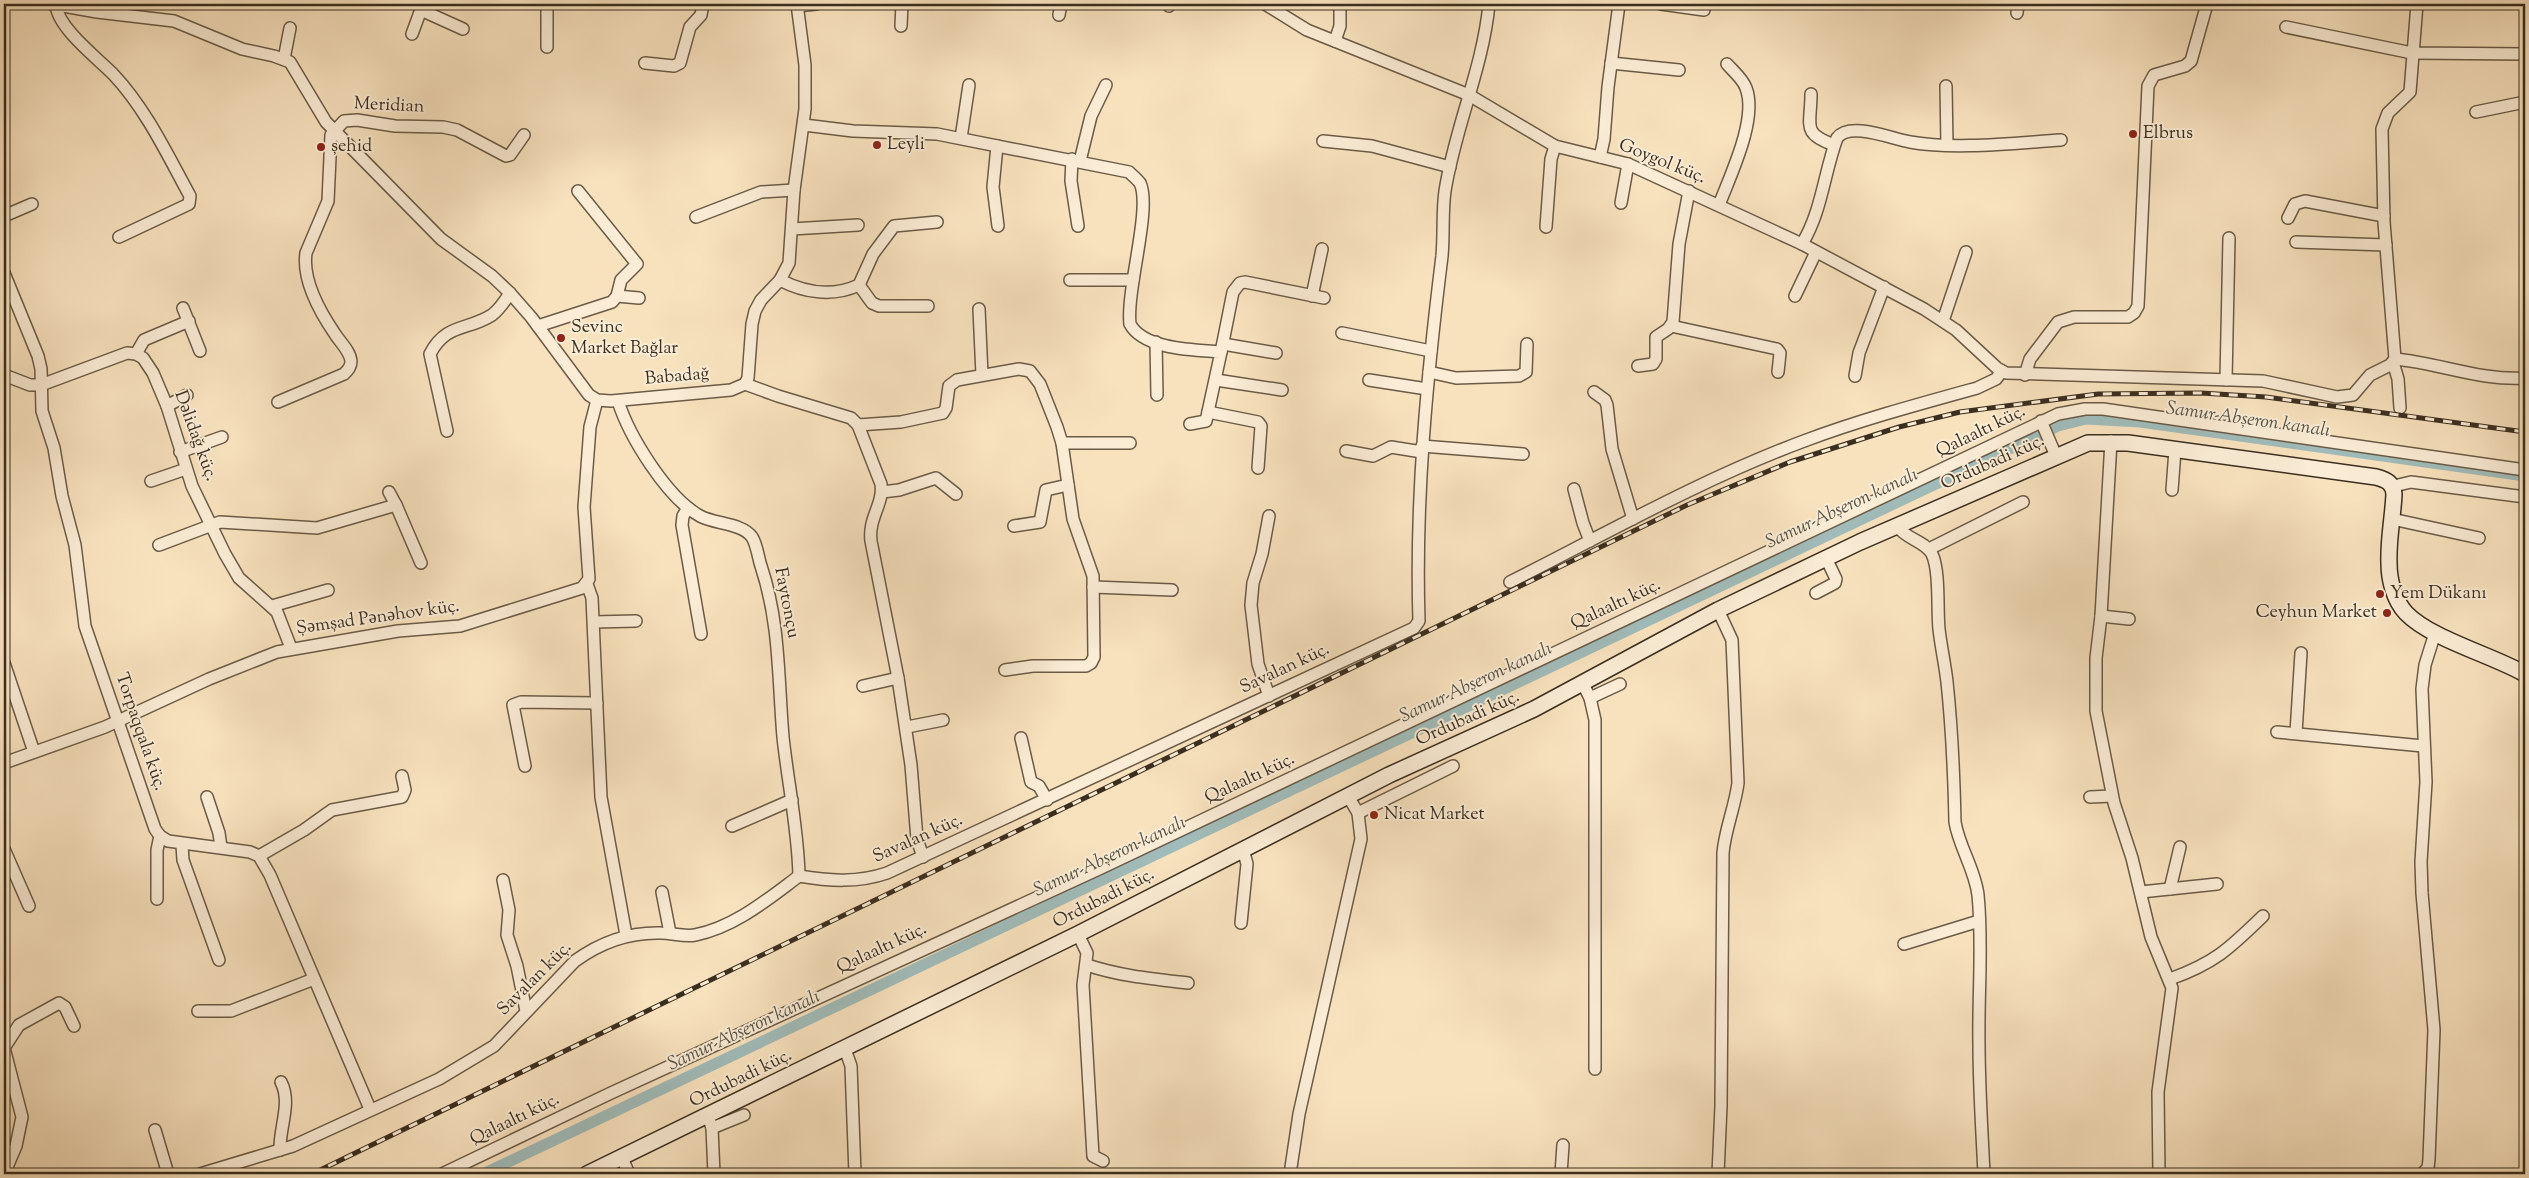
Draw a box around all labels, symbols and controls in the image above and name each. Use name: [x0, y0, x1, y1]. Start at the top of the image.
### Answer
street label: Meridian: [353, 91, 425, 121]
place label: Elbrus: [2143, 121, 2193, 147]
marker: Elbrus: [2127, 128, 2139, 140]
place label: Leyli: [887, 132, 925, 158]
street label: Goygol küç.: [1614, 133, 1710, 191]
place label: şehid: [331, 134, 372, 160]
marker: Leyli: [871, 139, 883, 151]
marker: şehid: [315, 141, 327, 153]
place label: Sevinc Market Bağlar: [571, 315, 678, 362]
marker: Sevinc Market Bağlar: [555, 332, 567, 344]
street label: Babadağ: [644, 361, 710, 393]
street label: Dəlidağ küç.: [167, 387, 223, 485]
water label: Samur-Abşeron kanalı: [2164, 395, 2332, 445]
street label: Qalaaltı küç.: [1932, 399, 2030, 465]
street label: Ordubadi küç.: [1937, 428, 2049, 498]
water label: Samur-Abşeron kanalı: [1761, 462, 1923, 556]
street label: Faytonçu: [766, 565, 806, 641]
street label: Qalaaltı küç.: [1567, 573, 1665, 637]
place label: Yem Dükanı: [2390, 581, 2487, 607]
marker: Yem Dükanı: [2374, 588, 2386, 600]
street label: Şəmşad Pənəhov küç.: [295, 594, 461, 642]
place label: Ceyhun Market: [2256, 600, 2377, 626]
marker: Ceyhun Market: [2381, 607, 2393, 619]
water label: Samur-Abşeron kanalı: [1395, 636, 1557, 730]
street label: Savalan küç.: [1236, 637, 1334, 701]
street label: Torpaqqala küç.: [108, 670, 172, 794]
street label: Ordubadi küç.: [1412, 684, 1524, 754]
street label: Qalaaltı küç.: [1201, 747, 1299, 811]
place label: Nicat Market: [1384, 802, 1485, 828]
street label: Savalan küç.: [869, 808, 967, 870]
marker: Nicat Market: [1368, 809, 1380, 821]
water label: Samur-Abşeron kanalı: [1029, 810, 1191, 904]
street label: Ordubadi küç.: [1049, 862, 1159, 936]
street label: Qalaaltı küç.: [833, 917, 931, 981]
street label: Savalan küç.: [492, 936, 578, 1022]
water label: Samur-Abşeron kanalı: [663, 984, 825, 1078]
street label: Ordubadi küç.: [685, 1043, 797, 1115]
street label: Qalaaltı küç.: [466, 1087, 564, 1153]

